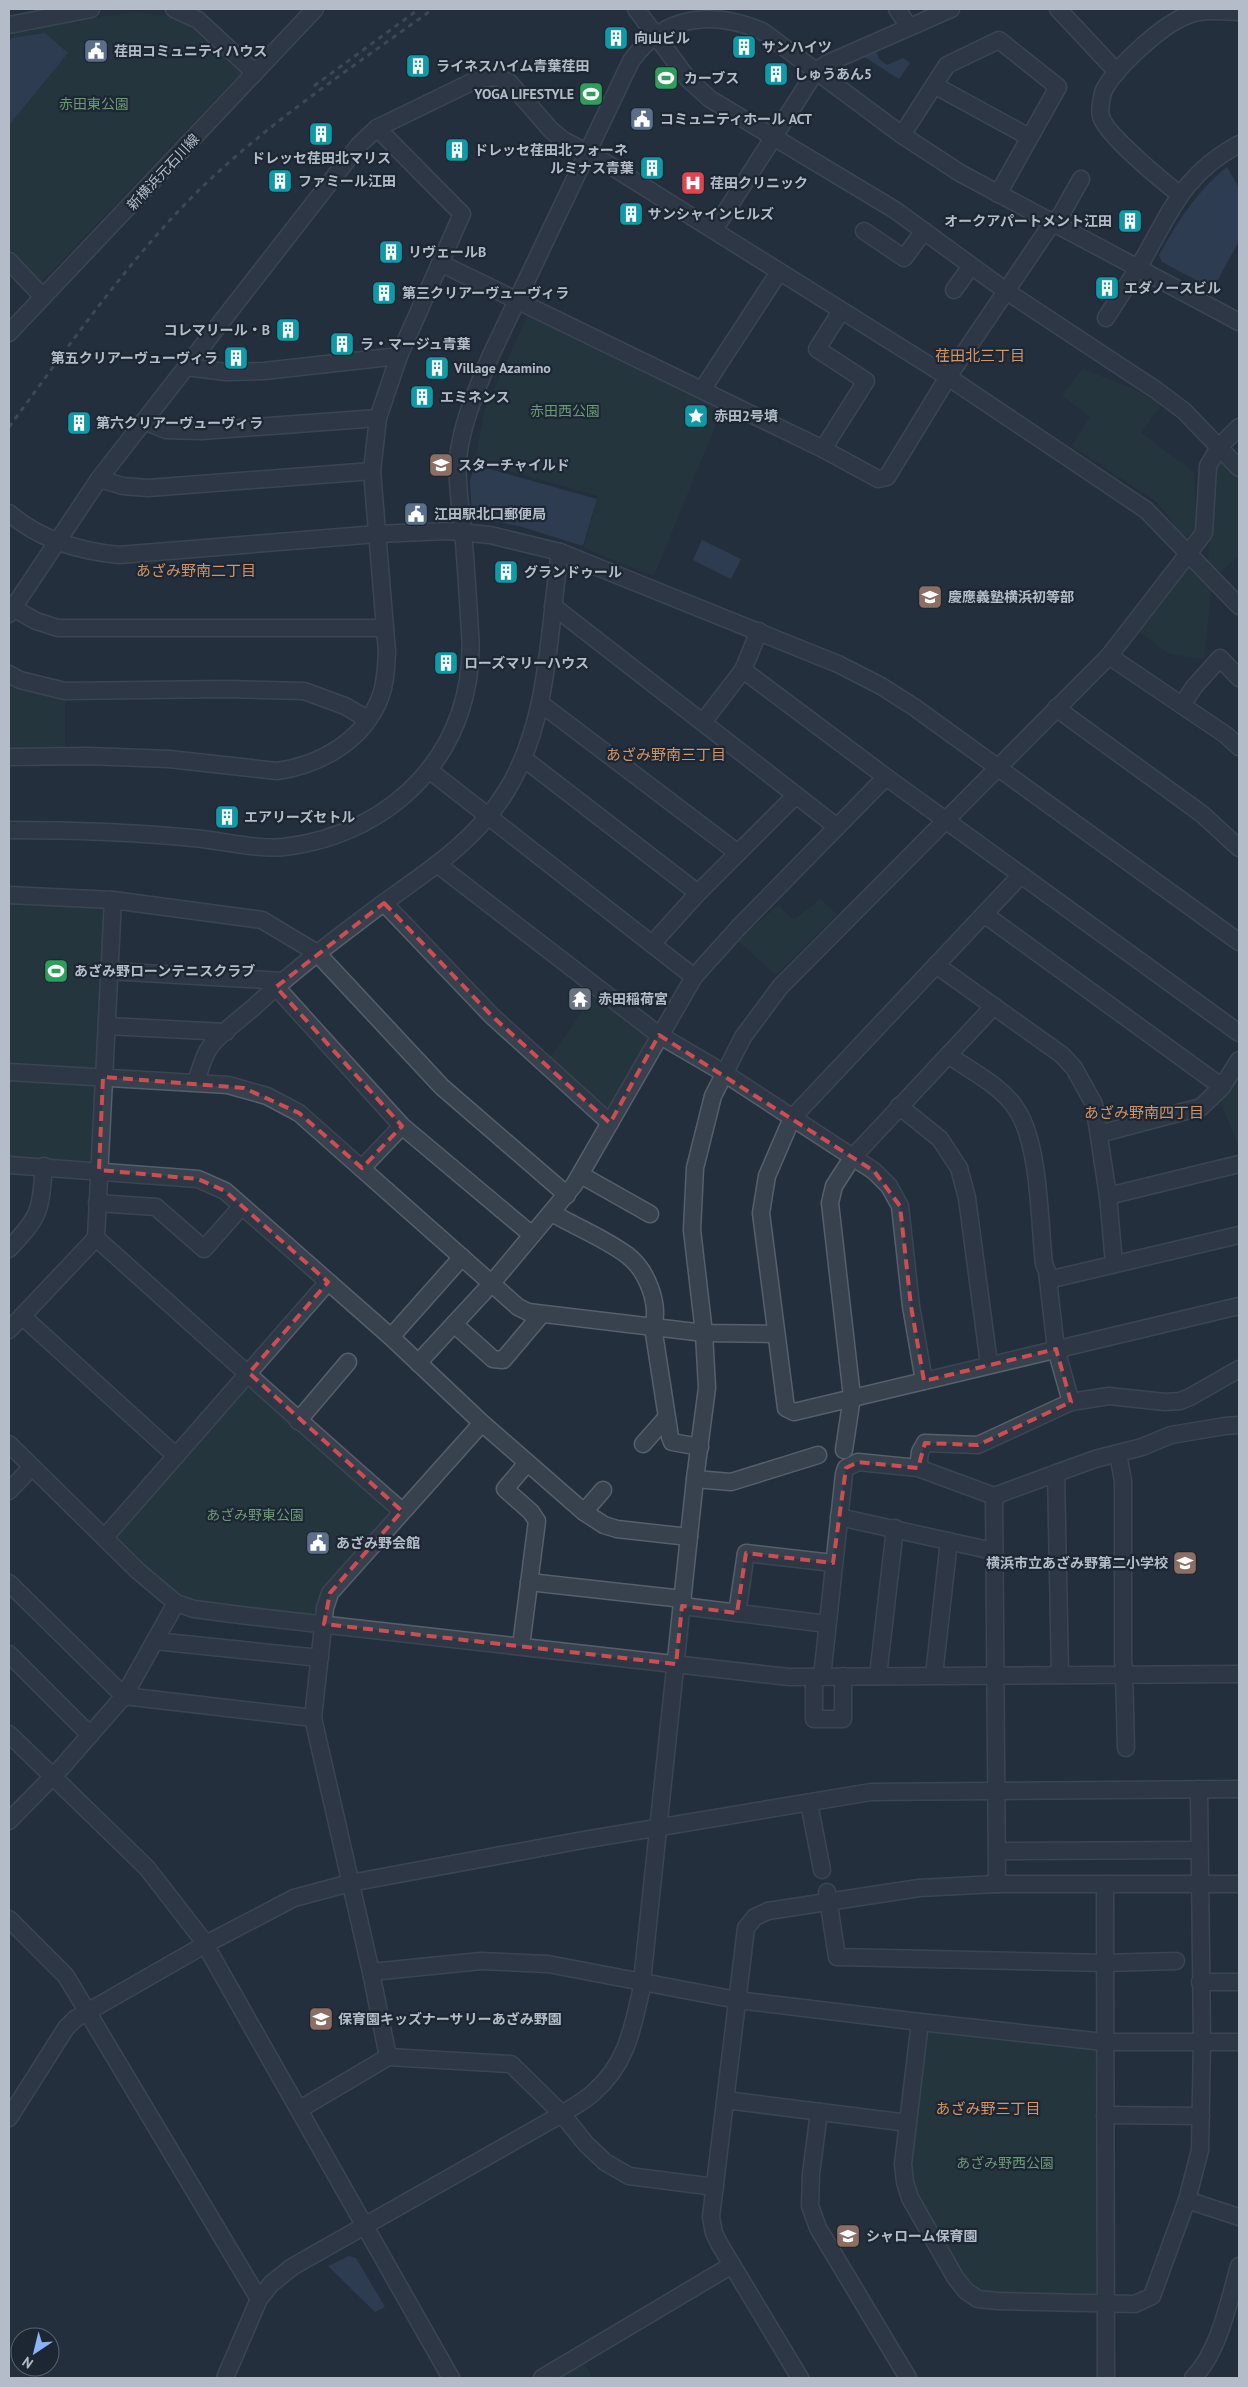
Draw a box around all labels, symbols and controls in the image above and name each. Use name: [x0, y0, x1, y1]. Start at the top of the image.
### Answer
building icon: 向山ビル: [603, 25, 629, 51]
place label: 向山ビル: [634, 29, 690, 47]
building icon: サンハイツ: [731, 34, 757, 60]
public building icon: 荏田コミュニティハウス: [83, 38, 109, 64]
place label: サンハイツ: [762, 38, 832, 56]
place label: 荏田コミュニティハウス: [114, 42, 267, 60]
building icon: ライネスハイム青葉荏田: [405, 53, 431, 79]
place label: ライネスハイム青葉荏田: [436, 57, 589, 75]
building icon: しゅうあん5: [763, 61, 789, 87]
sports icon: カーブス: [653, 65, 679, 91]
place label: しゅうあん5: [794, 65, 872, 83]
place label: カーブス: [684, 69, 739, 87]
sports icon: YOGA LIFESTYLE: [578, 81, 604, 107]
place label: YOGA LIFESTYLE: [473, 85, 574, 103]
park label: 赤田東公園: [59, 95, 129, 113]
public building icon: コミュニティホール ACT: [629, 106, 655, 132]
place label: コミュニティホール ACT: [660, 110, 812, 128]
building icon: ドレッセ荏田北マリス: [308, 121, 334, 147]
street label: 新横浜元石川線: [123, 130, 203, 214]
building icon: ドレッセ荏田北フォーネ: [444, 137, 470, 163]
place label: ドレッセ荏田北フォーネ: [474, 141, 628, 159]
place label: ドレッセ荏田北マリス: [251, 149, 391, 167]
building icon: ルミナス青葉: [639, 155, 665, 181]
place label: ルミナス青葉: [550, 159, 634, 177]
building icon: ファミール江田: [267, 168, 293, 194]
hospital icon: 荏田クリニック: [680, 170, 706, 196]
place label: ファミール江田: [298, 172, 396, 190]
place label: 荏田クリニック: [710, 174, 808, 192]
building icon: サンシャインヒルズ: [618, 201, 644, 227]
place label: サンシャインヒルズ: [648, 205, 774, 223]
building icon: オークアパートメント江田: [1117, 208, 1143, 234]
place label: オークアパートメント江田: [944, 212, 1112, 230]
building icon: リヴェールB: [378, 239, 404, 265]
place label: リヴェールB: [408, 243, 486, 261]
building icon: エダノースビル: [1094, 275, 1120, 301]
place label: エダノースビル: [1124, 279, 1221, 297]
building icon: 第三クリアーヴューヴィラ: [371, 280, 397, 306]
place label: 第三クリアーヴューヴィラ: [402, 284, 569, 302]
building icon: コレマリール・B: [275, 317, 301, 343]
place label: コレマリール・B: [164, 321, 270, 339]
building icon: ラ・マージュ青葉: [329, 331, 355, 357]
place label: ラ・マージュ青葉: [360, 335, 471, 353]
building icon: 第五クリアーヴューヴィラ: [223, 345, 249, 371]
district label: 荏田北三丁目: [935, 346, 1025, 365]
place label: 第五クリアーヴューヴィラ: [51, 349, 218, 367]
building icon: Village Azamino: [424, 355, 450, 381]
place label: Village Azamino: [453, 359, 551, 377]
building icon: エミネンス: [409, 384, 435, 410]
place label: エミネンス: [440, 388, 510, 406]
park label: 赤田西公園: [530, 402, 600, 420]
place icon: 赤田2号墳: [683, 403, 709, 429]
place label: 赤田2号墳: [714, 407, 778, 425]
building icon: 第六クリアーヴューヴィラ: [66, 410, 92, 436]
place label: 第六クリアーヴューヴィラ: [96, 414, 263, 432]
school or university icon: スターチャイルド: [428, 452, 454, 478]
place label: スターチャイルド: [458, 456, 570, 474]
public building icon: 江田駅北口郵便局: [403, 501, 429, 527]
place label: 江田駅北口郵便局: [434, 505, 546, 523]
building icon: グランドゥール: [493, 559, 519, 585]
district label: あざみ野南二丁目: [136, 561, 256, 580]
place label: グランドゥール: [524, 563, 622, 581]
school or university icon: 慶應義塾横浜初等部: [917, 584, 943, 610]
place label: 慶應義塾横浜初等部: [948, 588, 1074, 606]
building icon: ローズマリーハウス: [433, 650, 459, 676]
place label: ローズマリーハウス: [464, 654, 589, 672]
district label: あざみ野南三丁目: [606, 745, 726, 764]
building icon: エアリーズセトル: [214, 804, 240, 830]
place label: エアリーズセトル: [244, 808, 355, 826]
sports icon: あざみ野ローンテニスクラブ: [43, 958, 69, 984]
place label: あざみ野ローンテニスクラブ: [74, 962, 255, 980]
temple icon: 赤田稲荷宮: [567, 986, 593, 1012]
place label: 赤田稲荷宮: [598, 990, 668, 1008]
district label: あざみ野南四丁目: [1084, 1103, 1204, 1122]
park label: あざみ野東公園: [206, 1506, 304, 1524]
public building icon: あざみ野会館: [305, 1530, 331, 1556]
place label: あざみ野会館: [336, 1534, 420, 1552]
school or university icon: 横浜市立あざみ野第二小学校: [1172, 1550, 1198, 1576]
place label: 横浜市立あざみ野第二小学校: [986, 1554, 1168, 1572]
school or university icon: 保育園キッズナーサリーあざみ野園: [308, 2006, 334, 2032]
place label: 保育園キッズナーサリーあざみ野園: [338, 2010, 562, 2028]
district label: あざみ野三丁目: [935, 2099, 1041, 2118]
park label: あざみ野西公園: [956, 2154, 1054, 2172]
school or university icon: シャローム保育園: [835, 2223, 861, 2249]
place label: シャローム保育園: [866, 2227, 978, 2245]
north arrow: [10, 2327, 60, 2377]
text: N: [19, 2353, 36, 2373]

